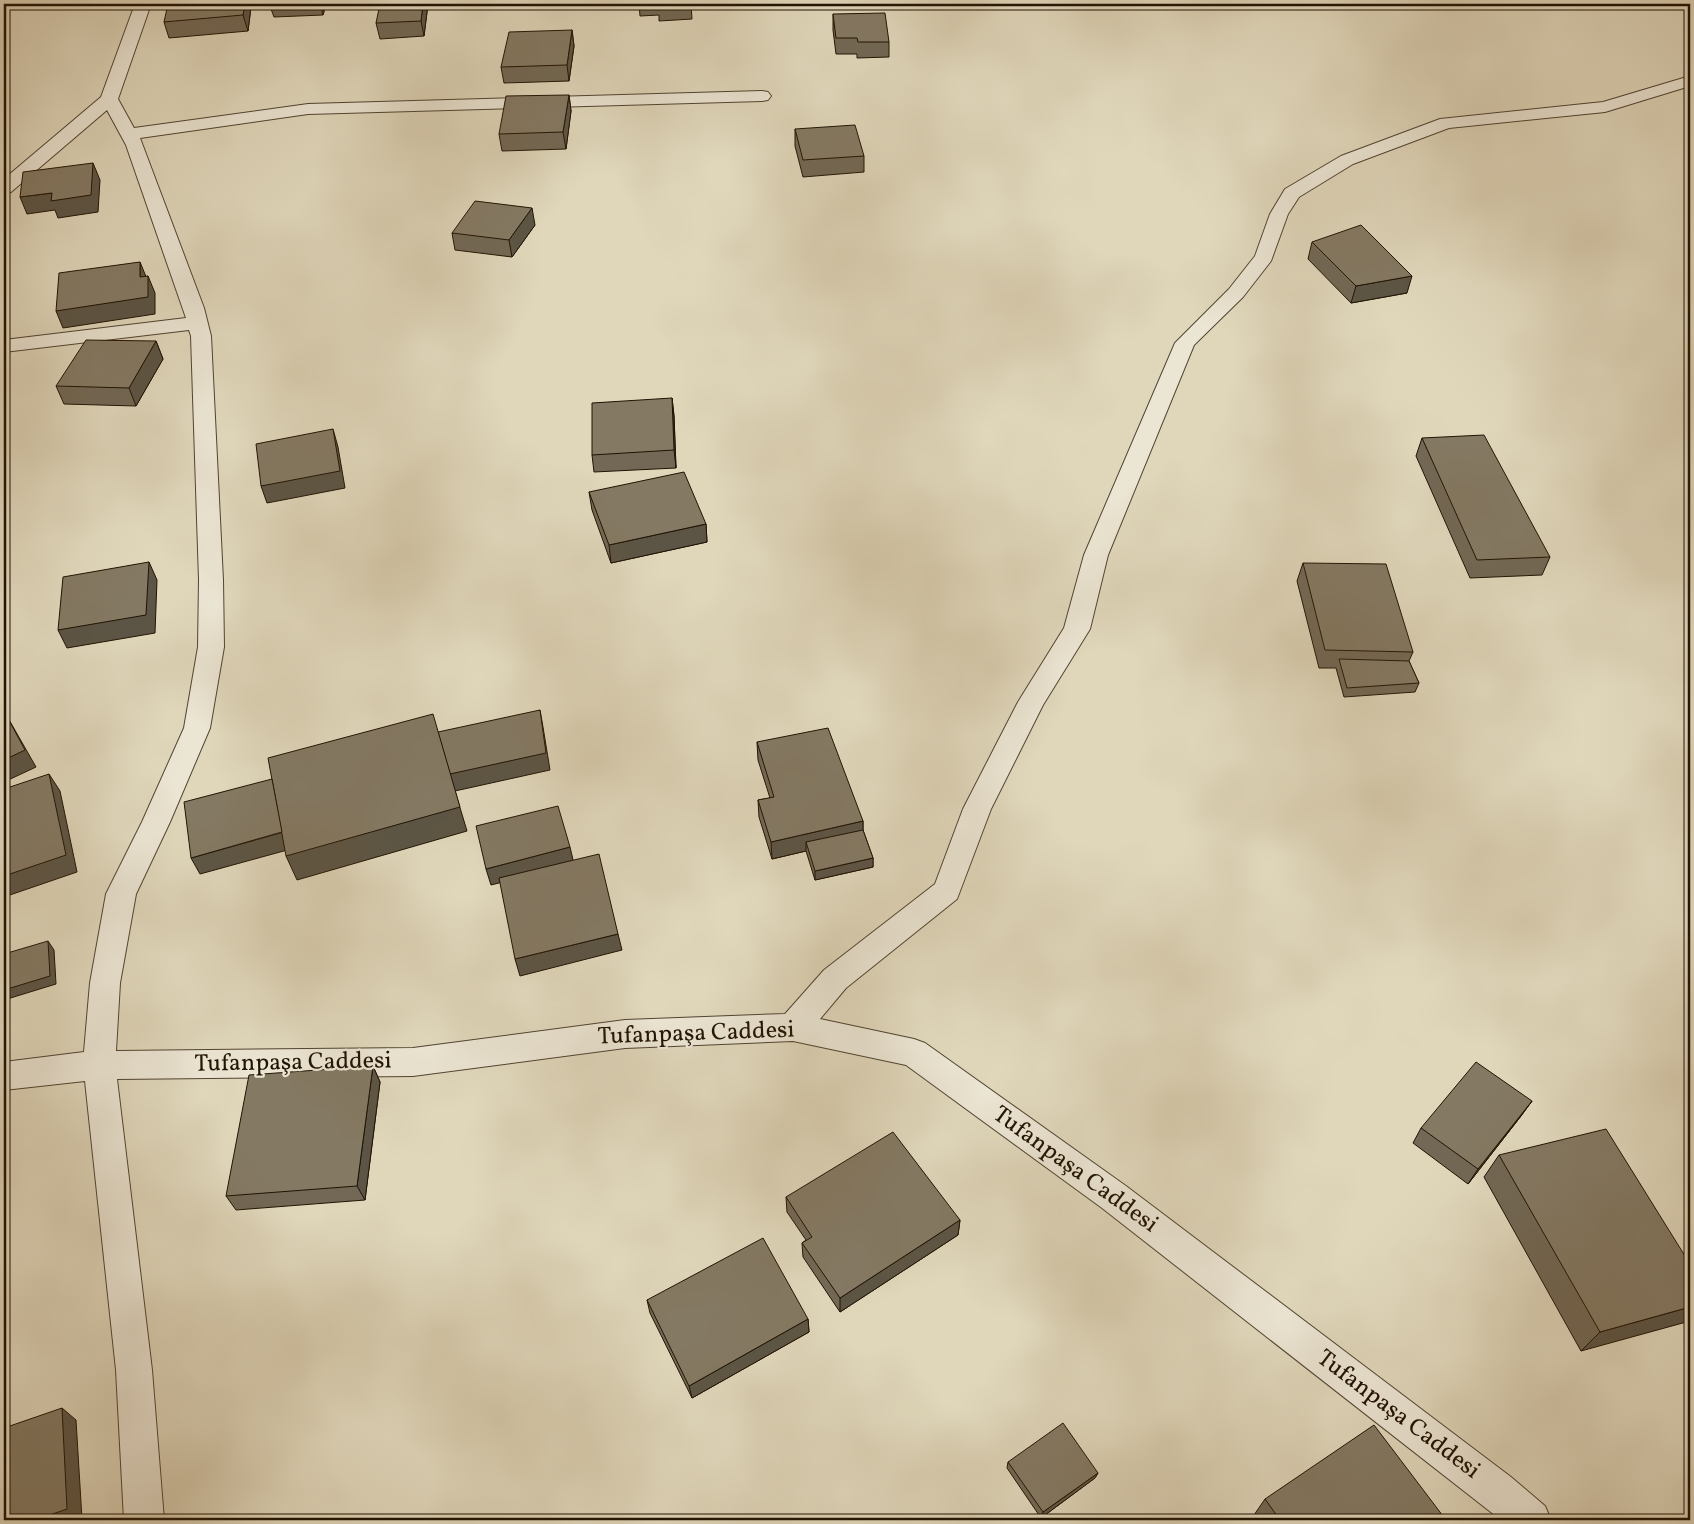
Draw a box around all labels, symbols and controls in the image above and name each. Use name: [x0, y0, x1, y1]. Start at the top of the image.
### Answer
street label: Tufanpaşa Caddesi: [597, 1014, 795, 1054]
street label: Tufanpaşa Caddesi: [194, 1044, 392, 1082]
street label: Tufanpaşa Caddesi: [985, 1098, 1165, 1242]
street label: Tufanpaşa Caddesi: [1309, 1342, 1487, 1488]

